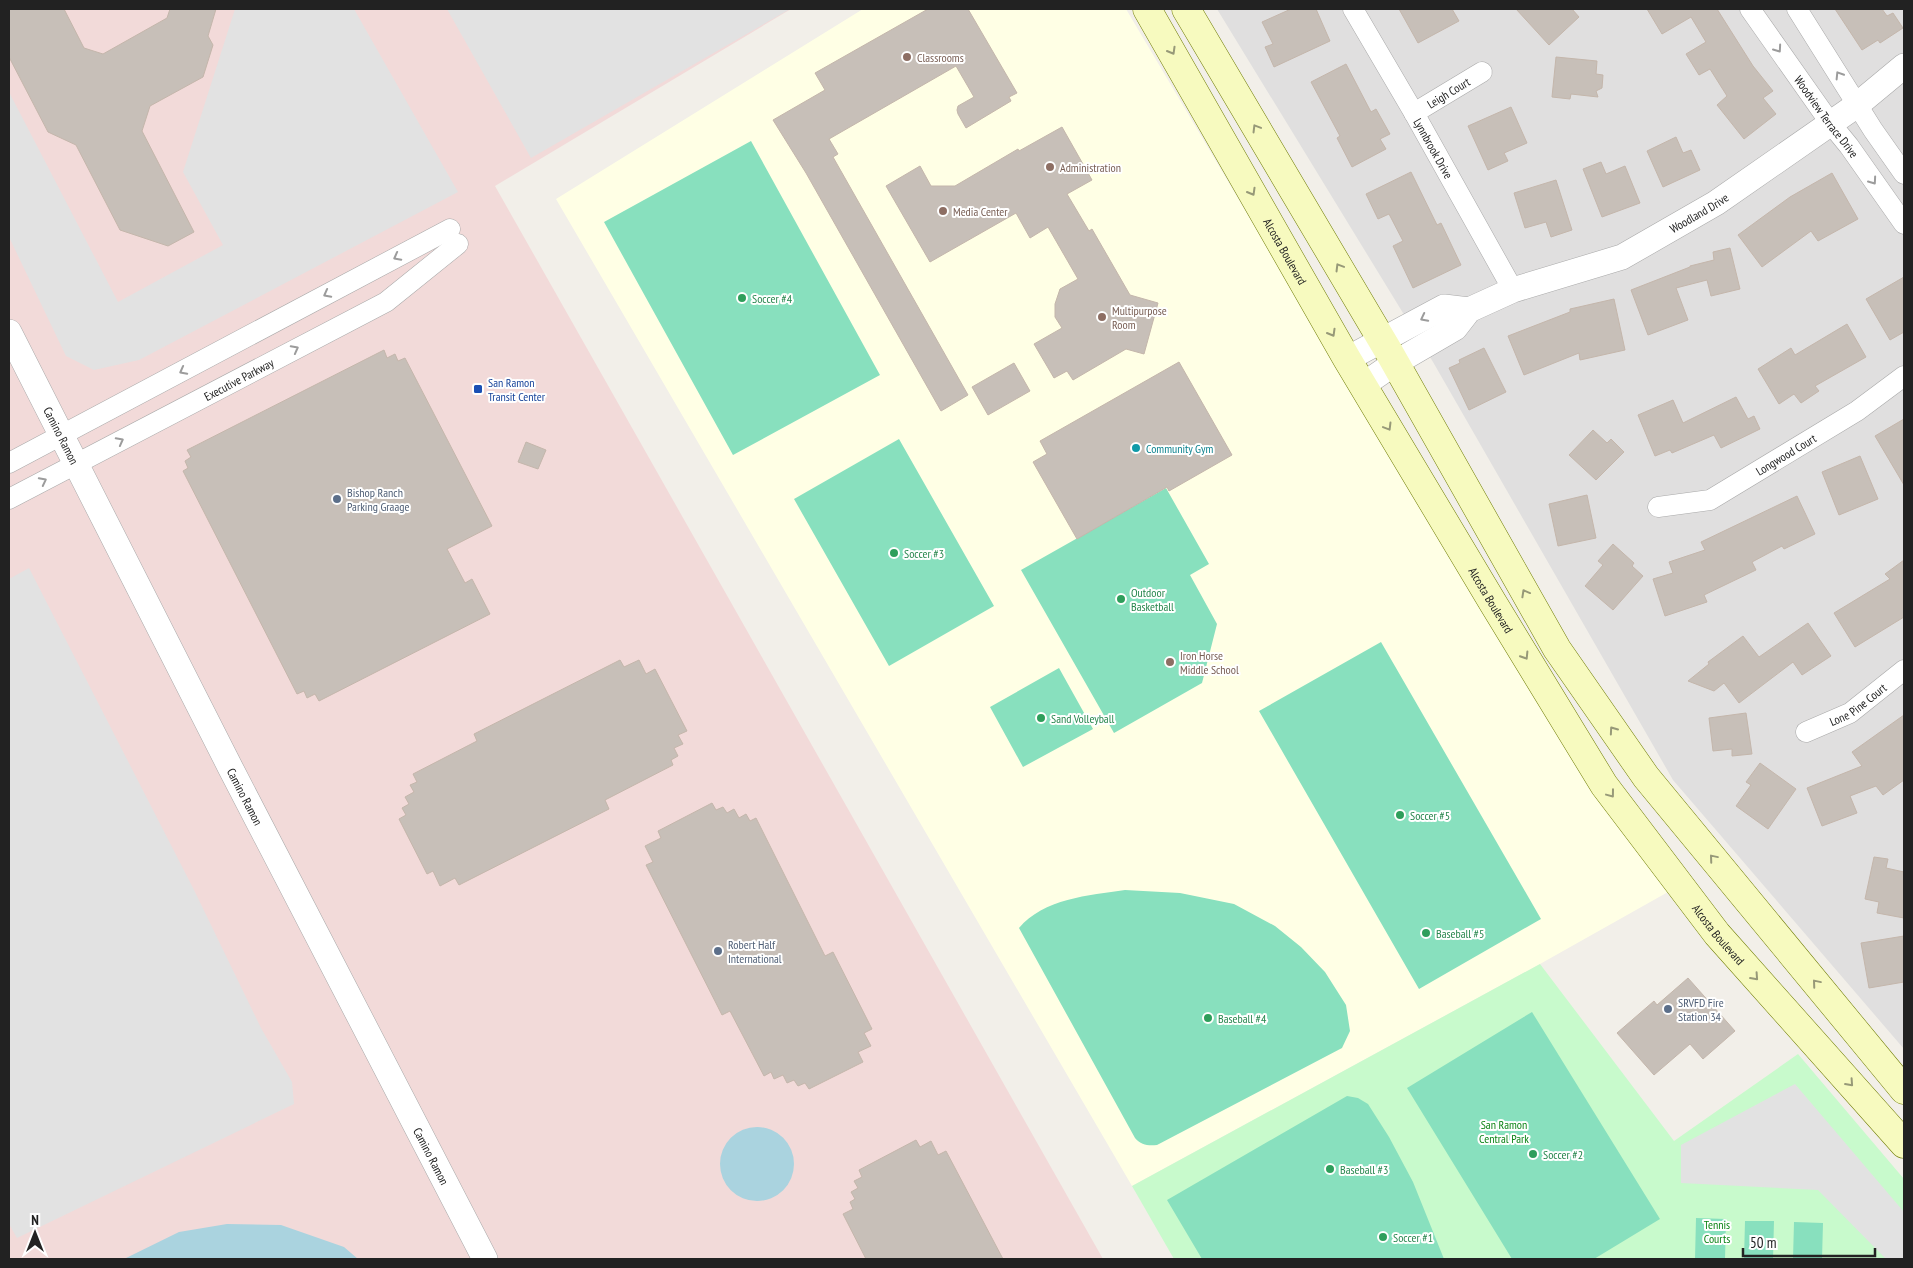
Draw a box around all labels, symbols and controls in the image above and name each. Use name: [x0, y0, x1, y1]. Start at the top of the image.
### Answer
one-way arrow: [1772, 43, 1781, 53]
one-way arrow: [1165, 45, 1175, 54]
place label: Classrooms: [917, 50, 964, 65]
marker: Classrooms: [901, 51, 913, 63]
one-way arrow: [1835, 71, 1845, 80]
street label: Woodview Terrace Drive: [1792, 72, 1862, 160]
street label: Leigh Court: [1424, 73, 1473, 111]
street label: Lynnbrook Drive: [1411, 115, 1457, 181]
one-way arrow: [1252, 124, 1262, 133]
place label: Administration: [1060, 160, 1121, 175]
marker: Administration: [1044, 161, 1056, 173]
one-way arrow: [1867, 175, 1876, 184]
one-way arrow: [1246, 186, 1256, 195]
street label: Woodland Drive: [1667, 189, 1731, 236]
place label: Media Center: [953, 204, 1008, 219]
marker: Media Center: [937, 205, 949, 217]
street label: Alcosta Boulevard: [1261, 215, 1310, 287]
one-way arrow: [393, 251, 402, 261]
one-way arrow: [1335, 264, 1345, 273]
one-way arrow: [323, 288, 332, 298]
place label: Soccer #4: [752, 291, 793, 306]
marker: Soccer #4: [736, 292, 748, 304]
place label: Multipurpose Room: [1112, 303, 1167, 332]
marker: Multipurpose Room: [1096, 311, 1108, 323]
one-way arrow: [1420, 312, 1429, 322]
one-way arrow: [1326, 328, 1336, 337]
one-way arrow: [289, 346, 298, 356]
street label: Executive Parkway: [201, 354, 276, 403]
one-way arrow: [179, 365, 188, 375]
place label: San Ramon Transit Center: [488, 375, 546, 404]
marker: San Ramon Transit Center: [472, 383, 484, 395]
street label: Camino Ramon: [41, 404, 82, 467]
one-way arrow: [1381, 421, 1391, 430]
street label: Longwood Court: [1753, 430, 1819, 478]
one-way arrow: [114, 437, 123, 447]
place label: Community Gym: [1146, 441, 1213, 456]
marker: Community Gym: [1130, 442, 1142, 454]
one-way arrow: [37, 477, 46, 487]
place label: Bishop Ranch Parking Graage: [347, 485, 409, 514]
marker: Bishop Ranch Parking Graage: [331, 493, 343, 505]
place label: Soccer #3: [904, 546, 944, 561]
marker: Soccer #3: [888, 547, 900, 559]
street label: Alcosta Boulevard: [1466, 564, 1517, 636]
place label: Outdoor Basketball: [1131, 585, 1174, 614]
one-way arrow: [1521, 590, 1531, 599]
marker: Outdoor Basketball: [1115, 593, 1127, 605]
place label: Iron Horse Middle School: [1180, 648, 1239, 677]
one-way arrow: [1519, 651, 1528, 660]
marker: Iron Horse Middle School: [1164, 656, 1176, 668]
street label: Lone Pine Court: [1827, 679, 1890, 729]
place label: Sand Volleyball: [1051, 711, 1114, 726]
marker: Sand Volleyball: [1035, 712, 1047, 724]
one-way arrow: [1610, 726, 1619, 736]
street label: Camino Ramon: [224, 765, 266, 828]
one-way arrow: [1605, 788, 1614, 798]
place label: Soccer #5: [1410, 808, 1450, 823]
marker: Soccer #5: [1394, 809, 1406, 821]
one-way arrow: [1710, 855, 1718, 864]
street label: Alcosta Boulevard: [1689, 901, 1748, 968]
place label: Baseball #5: [1436, 926, 1484, 941]
marker: Baseball #5: [1420, 927, 1432, 939]
place label: Robert Half International: [728, 937, 782, 966]
marker: Robert Half International: [712, 945, 724, 957]
one-way arrow: [1749, 971, 1758, 980]
one-way arrow: [1814, 980, 1822, 989]
place label: SRVFD Fire Station 34: [1678, 995, 1724, 1024]
marker: SRVFD Fire Station 34: [1662, 1003, 1674, 1015]
place label: Baseball #4: [1218, 1011, 1267, 1026]
marker: Baseball #4: [1202, 1012, 1214, 1024]
one-way arrow: [1844, 1077, 1853, 1086]
park label: San Ramon Central Park: [1479, 1117, 1529, 1146]
street label: Camino Ramon: [411, 1125, 453, 1187]
place label: Soccer #2: [1543, 1147, 1583, 1162]
marker: Soccer #2: [1527, 1148, 1539, 1160]
place label: Baseball #3: [1340, 1162, 1388, 1177]
marker: Baseball #3: [1324, 1163, 1336, 1175]
north arrow: [10, 1208, 60, 1258]
text: N: [31, 1211, 39, 1229]
park label: Tennis Courts: [1704, 1217, 1730, 1246]
scale bar: [1743, 1226, 1876, 1258]
place label: Soccer #1: [1393, 1230, 1433, 1245]
marker: Soccer #1: [1377, 1231, 1389, 1243]
text: 50 m: [1750, 1233, 1776, 1252]

